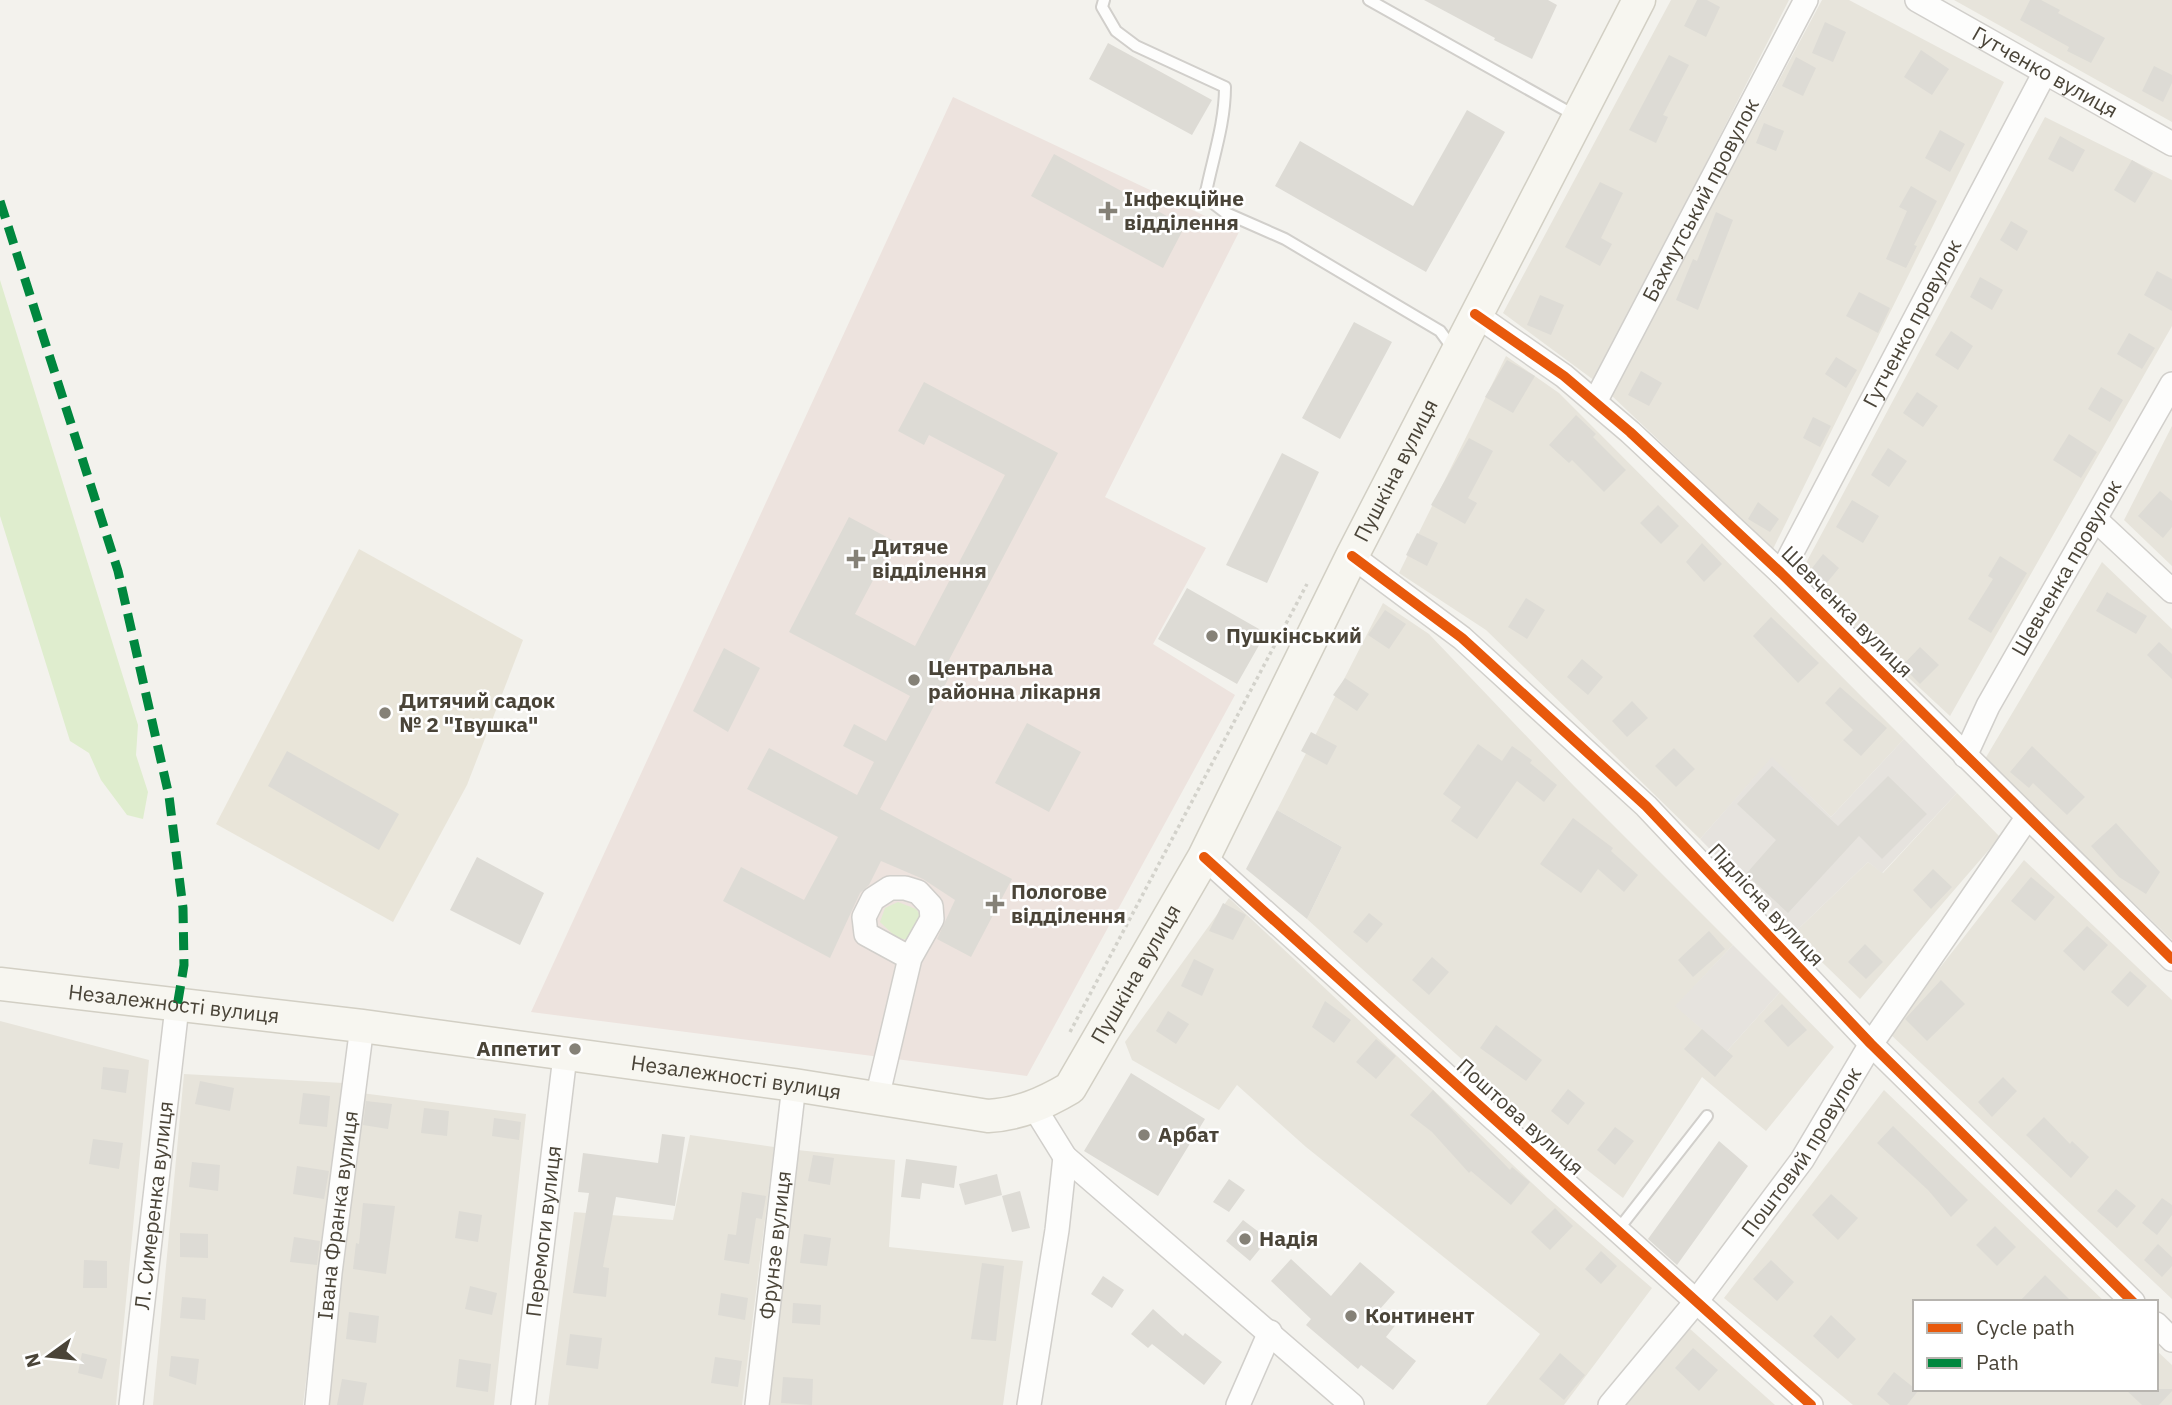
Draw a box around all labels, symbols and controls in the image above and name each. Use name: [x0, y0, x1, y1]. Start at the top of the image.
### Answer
street label: Гутченко вулиця: [1968, 19, 2123, 124]
street label: Бахмутський провулок: [1635, 93, 1765, 306]
place label: Інфекційне відділення: [1124, 184, 1244, 236]
marker: Інфекційне відділення: [1098, 201, 1118, 221]
street label: Гутченко провулок: [1856, 234, 1967, 412]
street label: Пушкіна вулиця: [1347, 394, 1444, 546]
street label: Шевченка провулок: [2005, 474, 2127, 661]
place label: Дитяче відділення: [872, 532, 987, 584]
street label: Шевченка вулиця: [1776, 539, 1920, 683]
marker: Дитяче відділення: [846, 549, 866, 569]
place label: Пушкінський: [1226, 621, 1362, 649]
marker: Пушкінський: [1204, 628, 1220, 644]
place label: Центральна районна лікарня: [928, 653, 1101, 705]
marker: Центральна районна лікарня: [906, 672, 922, 688]
place label: Дитячий садок № 2 "Івушка": [399, 686, 555, 738]
marker: Дитячий садок № 2 "Івушка": [377, 705, 393, 721]
street label: Підлісна вулиця: [1702, 837, 1831, 972]
place label: Пологове відділення: [1011, 877, 1126, 929]
marker: Пологове відділення: [985, 894, 1005, 914]
street label: Пушкіна вулиця: [1084, 899, 1187, 1049]
street label: Незалежності вулиця: [67, 977, 281, 1029]
place label: Аппетит: [476, 1034, 561, 1062]
marker: Аппетит: [567, 1041, 583, 1057]
street label: Незалежності вулиця: [629, 1048, 843, 1105]
street label: Поштова вулиця: [1451, 1052, 1590, 1181]
street label: Поштовий провулок: [1734, 1061, 1867, 1242]
street label: Л. Симеренка вулиця: [127, 1099, 179, 1311]
street label: Івана Франка вулиця: [310, 1109, 364, 1321]
place label: Арбат: [1158, 1120, 1219, 1148]
marker: Арбат: [1136, 1127, 1152, 1143]
street label: Перемоги вулиця: [519, 1144, 567, 1318]
street label: Фрунзе вулиця: [752, 1169, 797, 1321]
place label: Надiя: [1259, 1224, 1318, 1252]
marker: Надiя: [1237, 1231, 1253, 1247]
legend: [1913, 1300, 2158, 1391]
place label: Континент: [1365, 1301, 1475, 1329]
marker: Континент: [1343, 1308, 1359, 1324]
text: Cycle path: [1976, 1313, 2075, 1341]
north arrow: [14, 1321, 84, 1391]
text: Path: [1976, 1348, 2019, 1376]
text: N: [19, 1351, 46, 1370]

